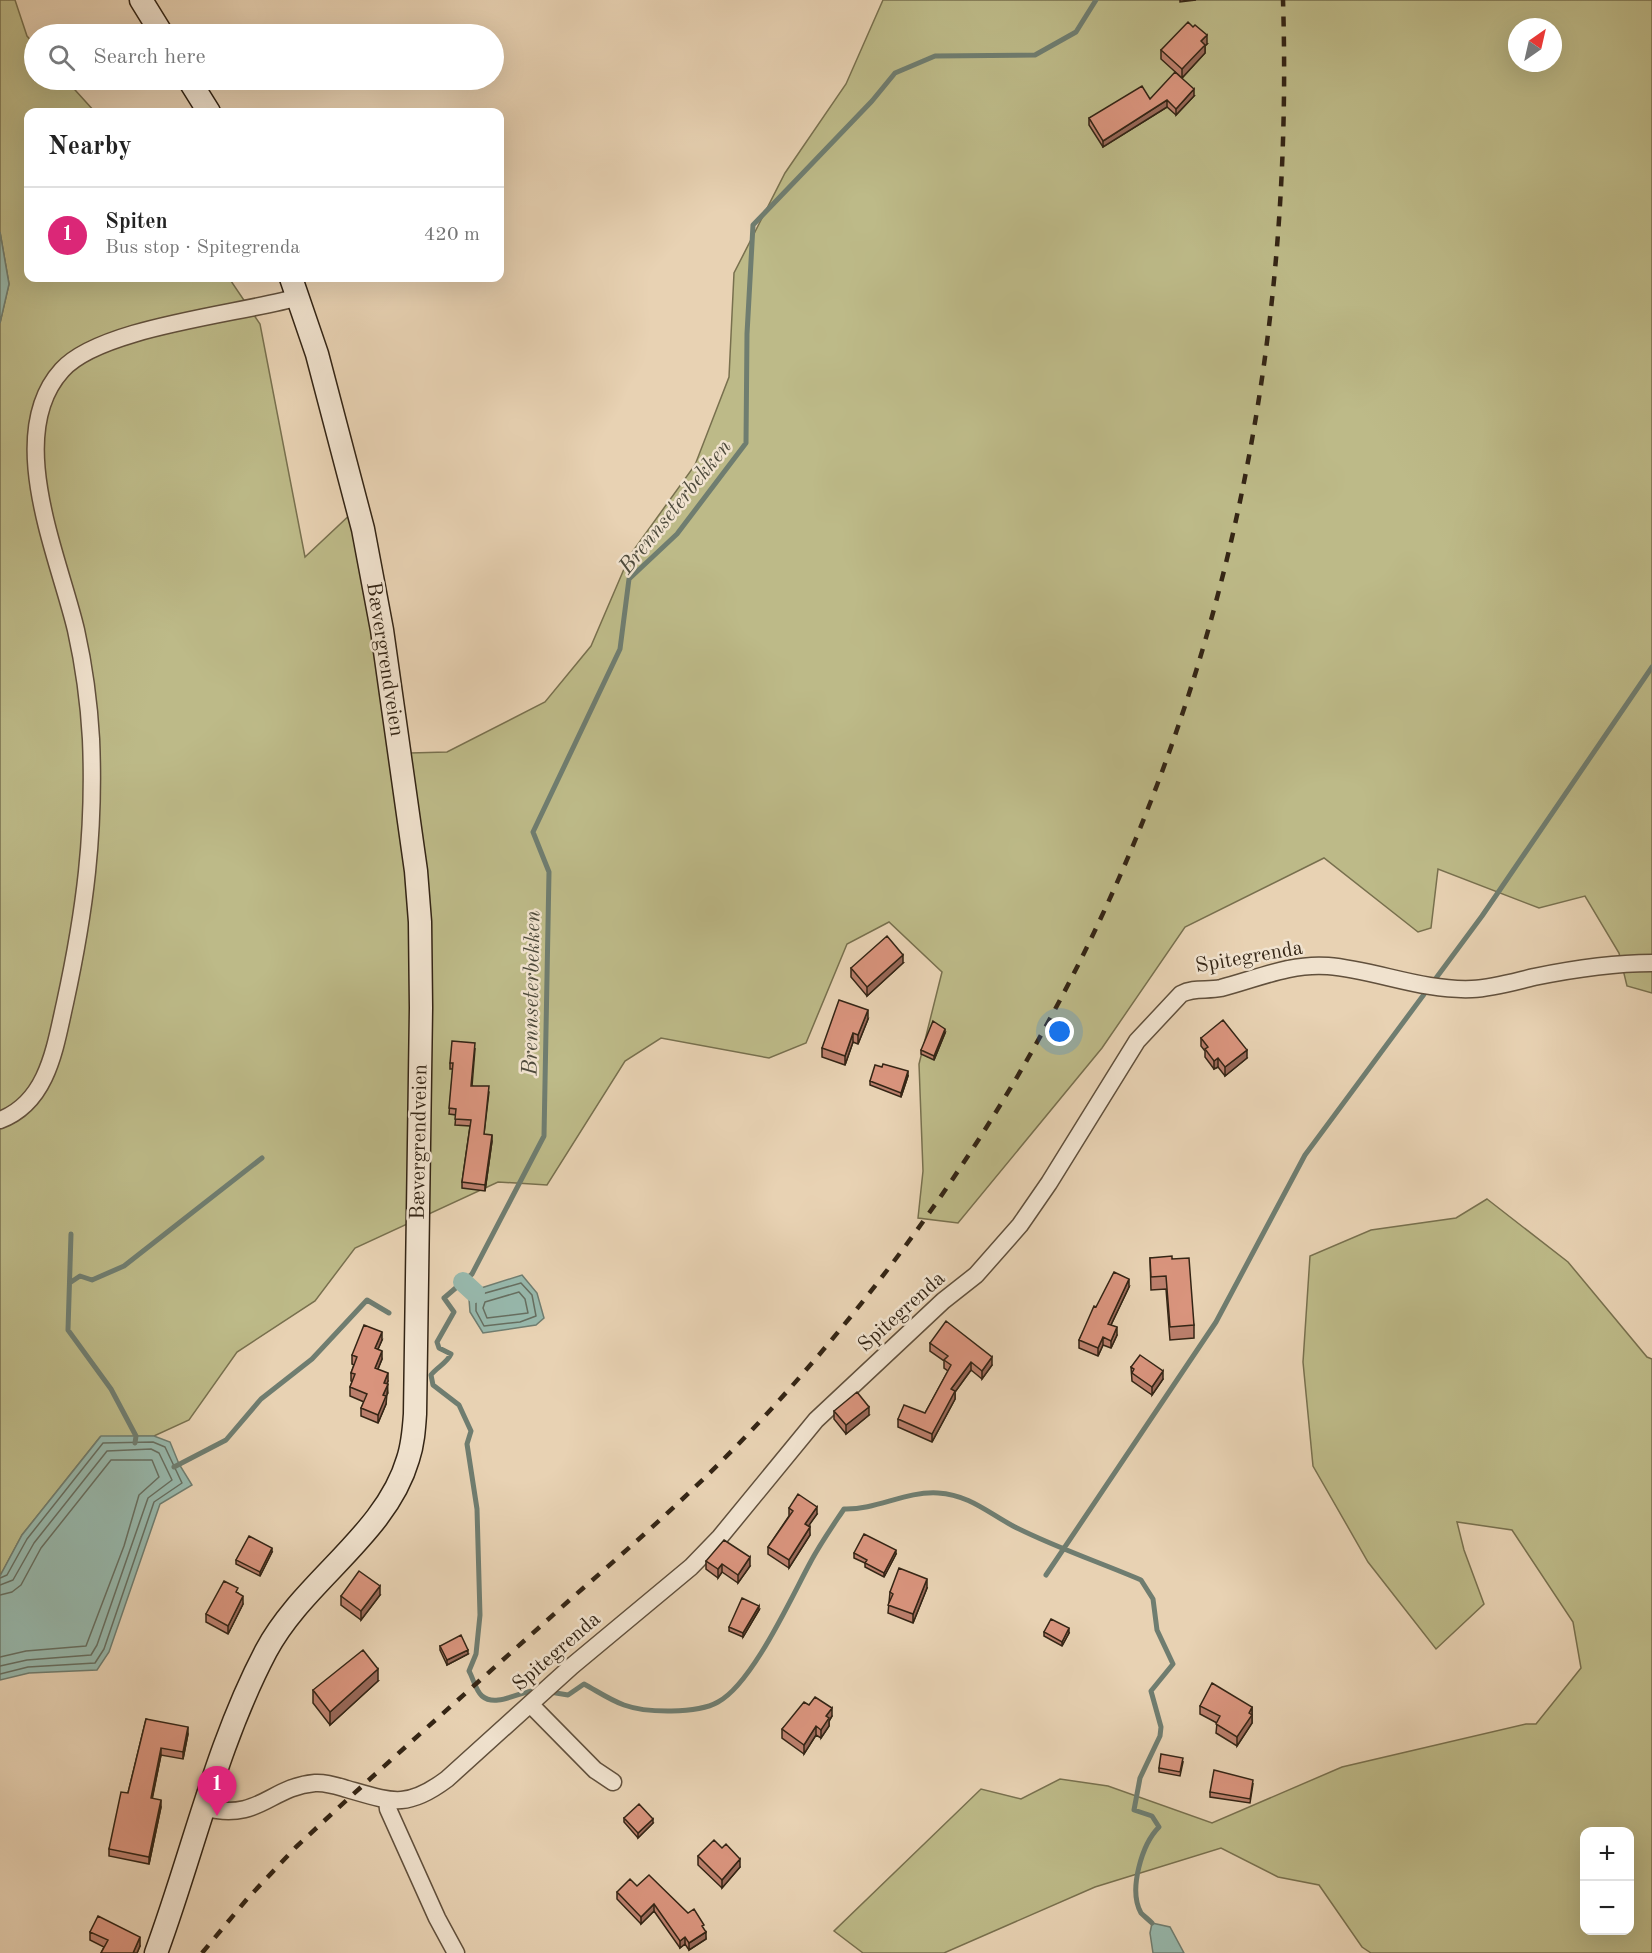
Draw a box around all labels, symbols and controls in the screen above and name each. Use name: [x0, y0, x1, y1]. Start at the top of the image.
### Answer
north arrow: [1508, 18, 1562, 72]
search box: [24, 24, 504, 90]
icon: search: [45, 41, 78, 74]
text: Search here: [93, 46, 206, 68]
text: Nearby: [48, 134, 132, 160]
text: Spiten: [105, 211, 168, 233]
text: 1: [62, 225, 73, 245]
text: 420 m: [424, 225, 480, 245]
text: Bus stop · Spitegrenda: [105, 238, 300, 258]
water label: Brennseterbekken: [614, 436, 736, 579]
street label: Bævergrendveien: [362, 581, 407, 738]
water label: Brennseterbekken: [520, 910, 544, 1077]
street label: Spitegrenda: [1194, 938, 1305, 977]
your location: [1045, 1017, 1074, 1046]
street label: Bævergrendveien: [408, 1064, 431, 1220]
street label: Spitegrenda: [855, 1268, 949, 1356]
street label: Spitegrenda: [509, 1608, 605, 1696]
pin: 1: [198, 1766, 236, 1816]
map controls: [1580, 1827, 1634, 1935]
button: +: [1580, 1827, 1634, 1881]
button: −: [1580, 1881, 1634, 1935]

